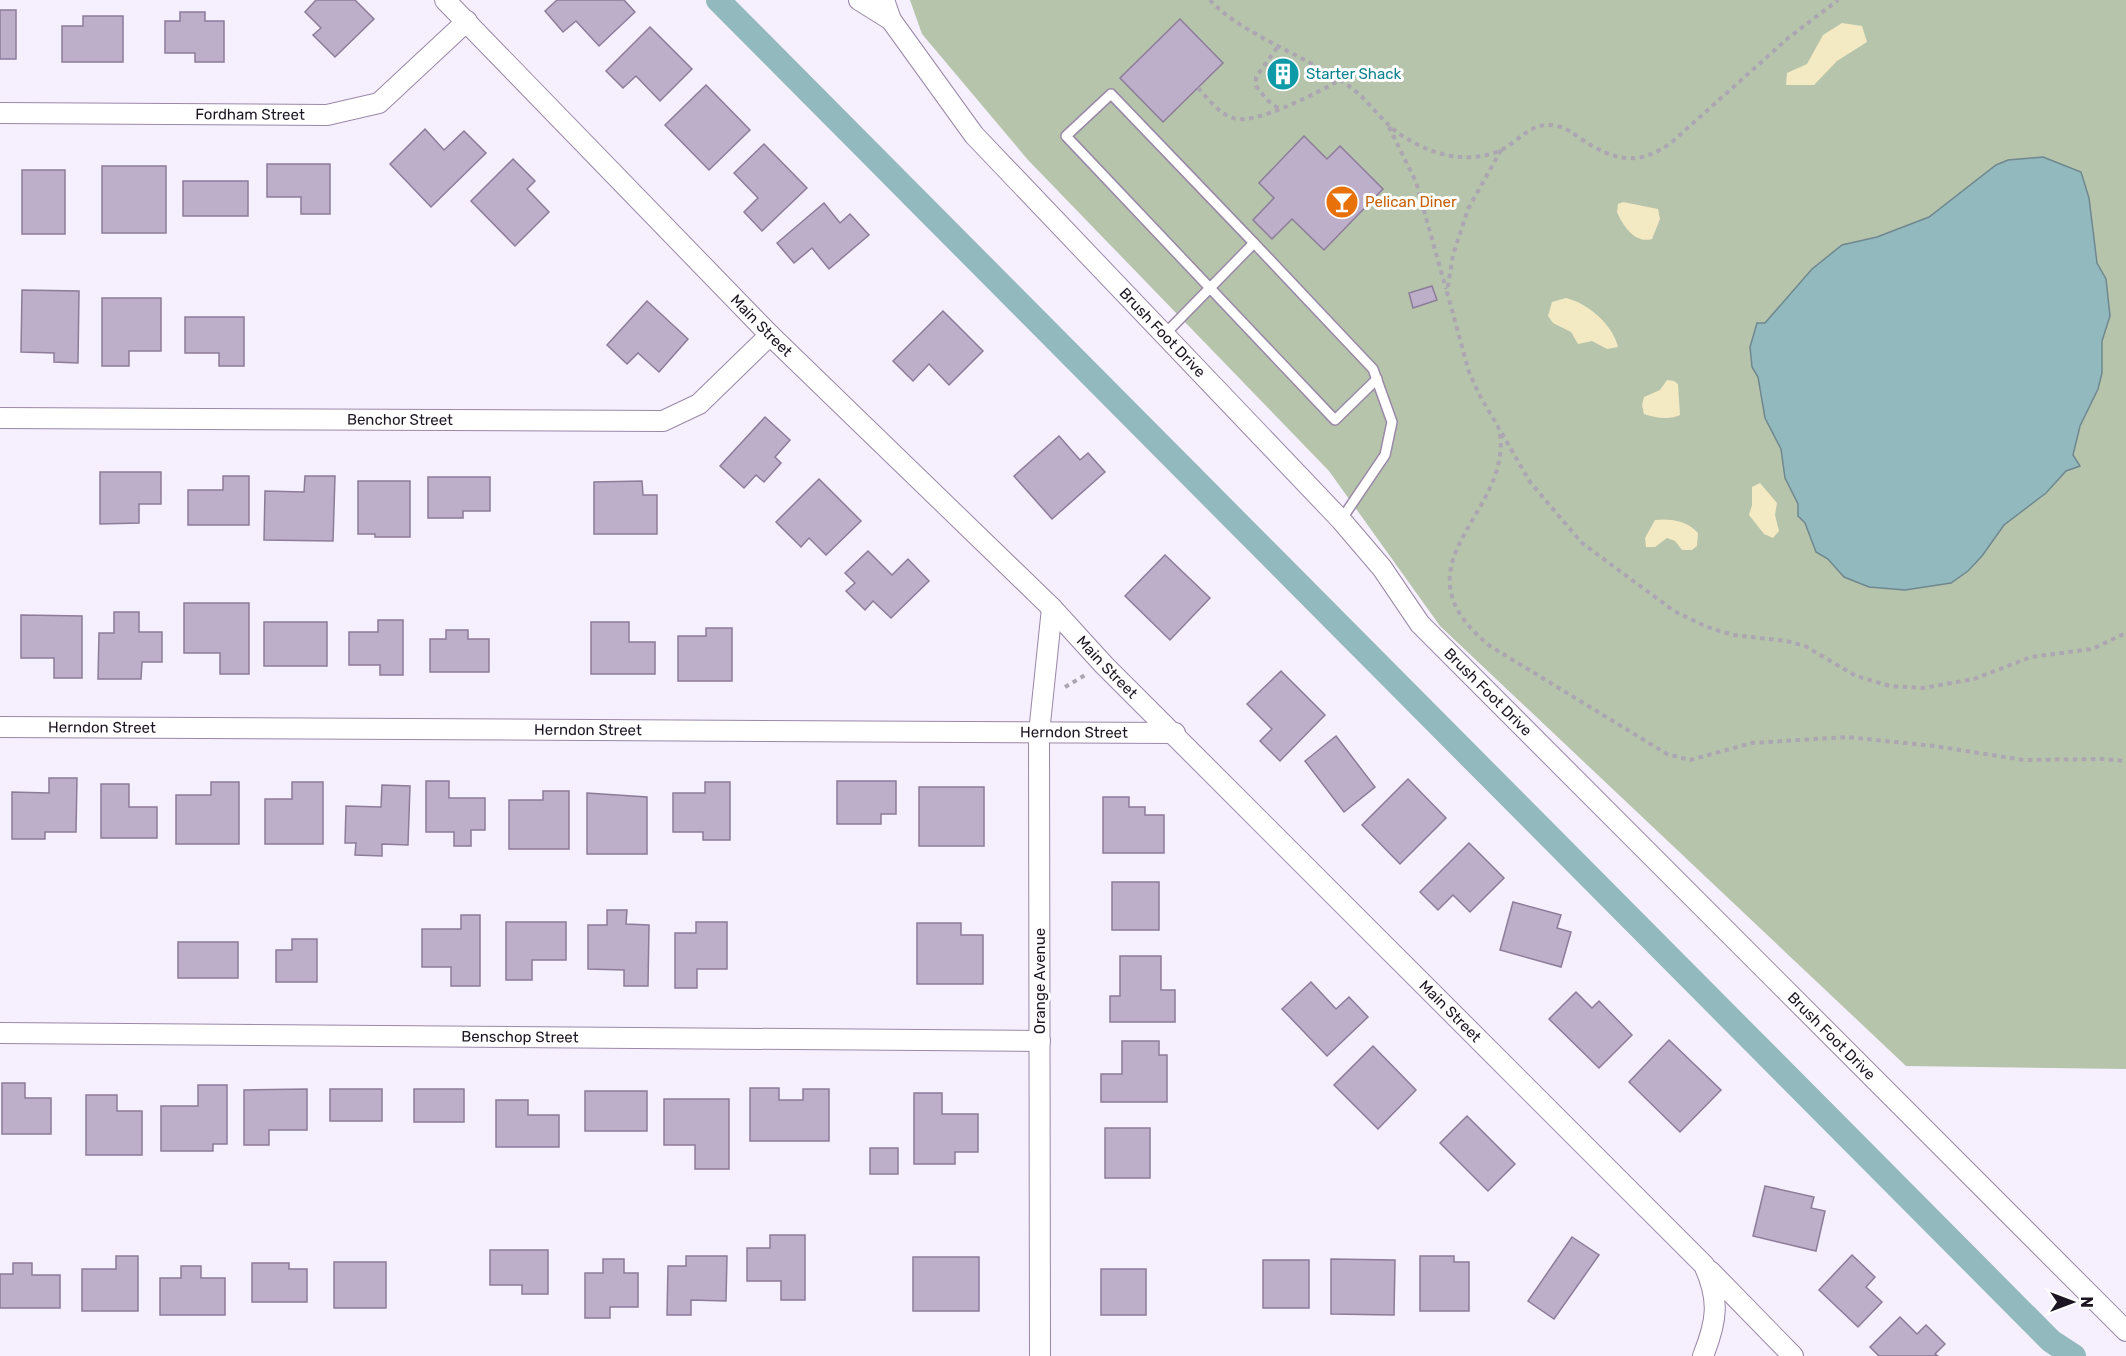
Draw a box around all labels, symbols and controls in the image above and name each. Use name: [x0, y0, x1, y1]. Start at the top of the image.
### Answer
building icon: Starter Shack: [1265, 56, 1301, 92]
place label: Starter Shack: [1306, 65, 1402, 83]
street label: Fordham Street: [195, 105, 305, 124]
bar icon: Pelican Diner: [1324, 184, 1360, 220]
place label: Pelican Diner: [1365, 193, 1457, 211]
street label: Brush Foot Drive: [1116, 284, 1209, 381]
street label: Main Street: [727, 291, 796, 361]
street label: Benchor Street: [347, 411, 453, 429]
street label: Main Street: [1073, 632, 1141, 702]
street label: Brush Foot Drive: [1440, 644, 1536, 740]
street label: Herndon Street: [48, 718, 156, 737]
street label: Herndon Street: [534, 721, 642, 739]
street label: Herndon Street: [1020, 723, 1128, 742]
street label: Orange Avenue: [1031, 928, 1049, 1034]
street label: Main Street: [1416, 977, 1485, 1046]
street label: Brush Foot Drive: [1784, 988, 1879, 1084]
street label: Benschop Street: [461, 1028, 579, 1046]
north arrow: [2042, 1272, 2102, 1332]
text: N: [2077, 1296, 2096, 1308]

